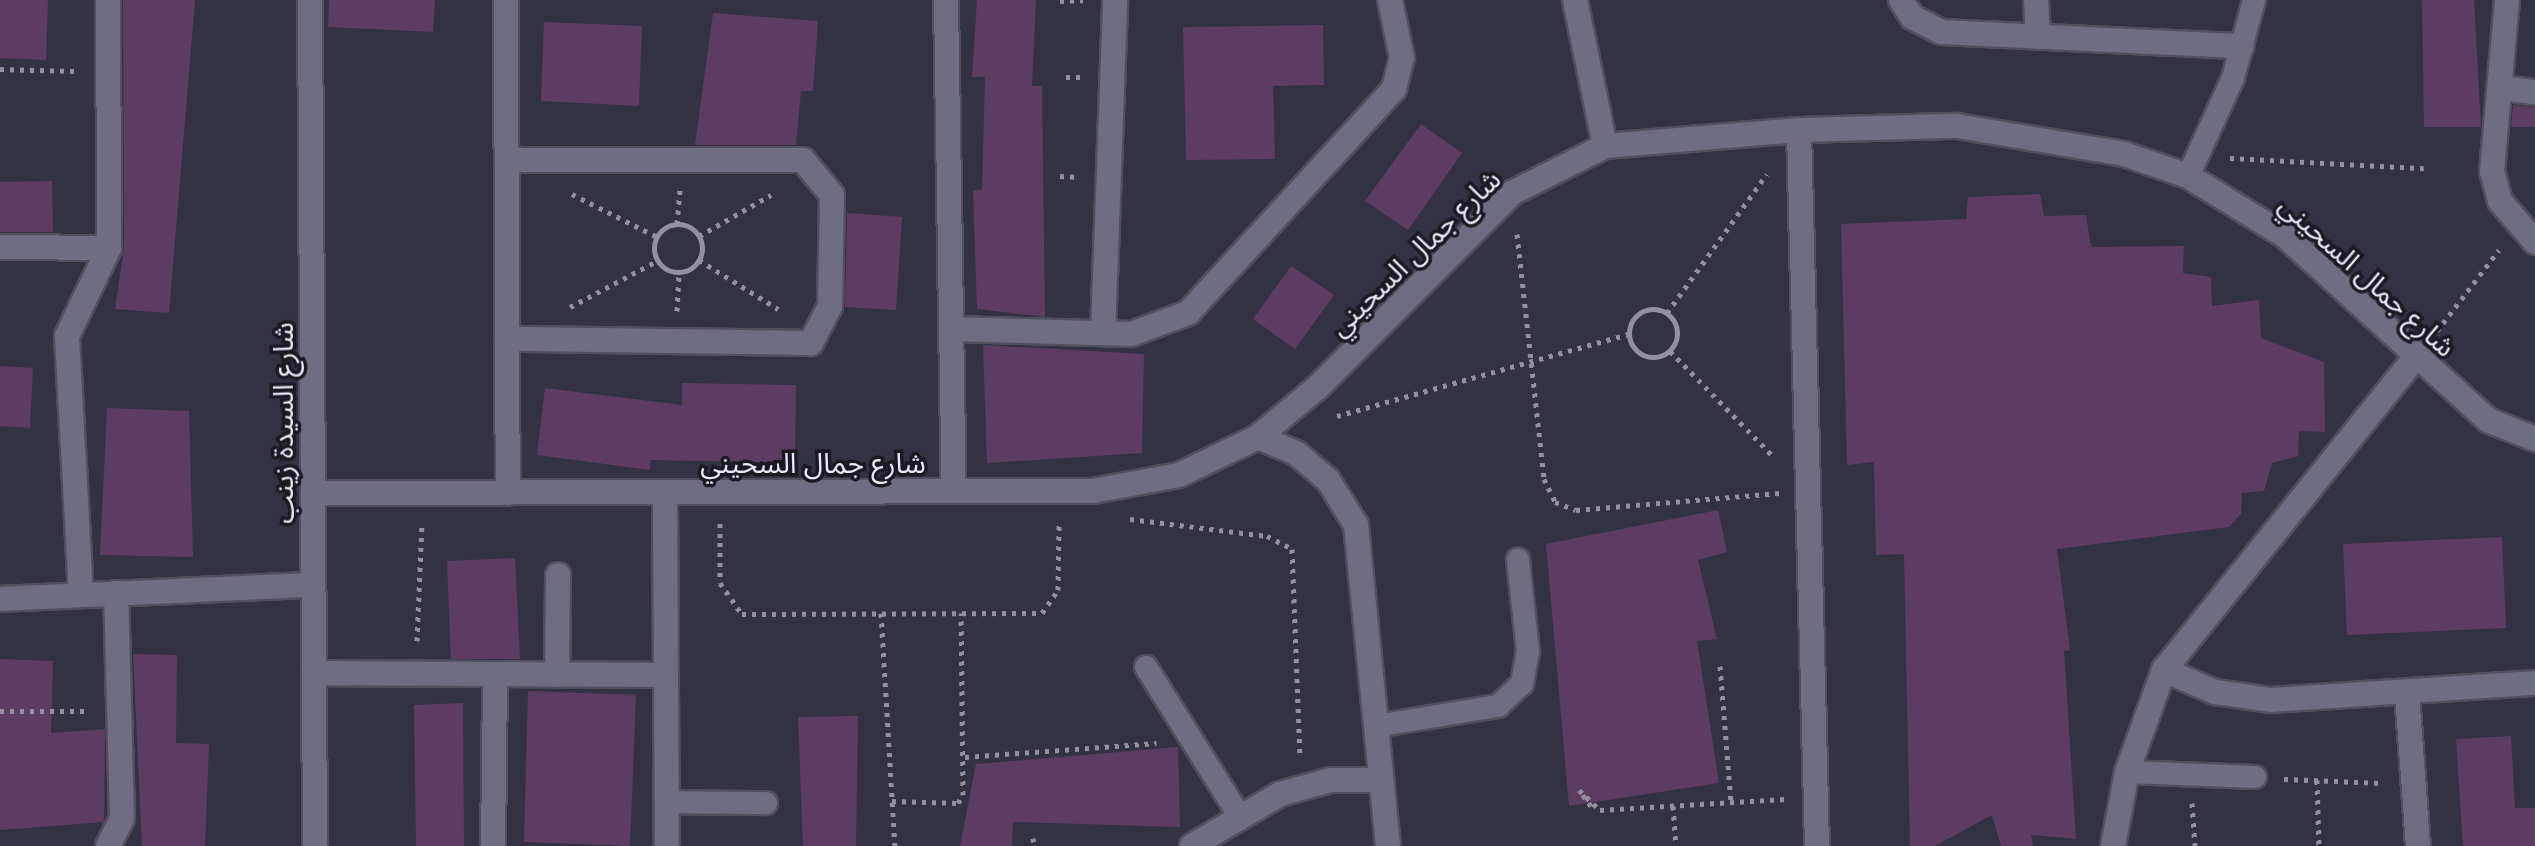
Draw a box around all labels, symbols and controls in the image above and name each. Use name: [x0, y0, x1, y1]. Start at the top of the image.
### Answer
street label: شارع جمال السحيني: [1321, 162, 1507, 342]
street label: شارع جمال السحيني: [2273, 187, 2463, 363]
street label: شارع السيدة زينب: [265, 322, 299, 524]
street label: شارع جمال السحيني: [700, 445, 926, 479]

